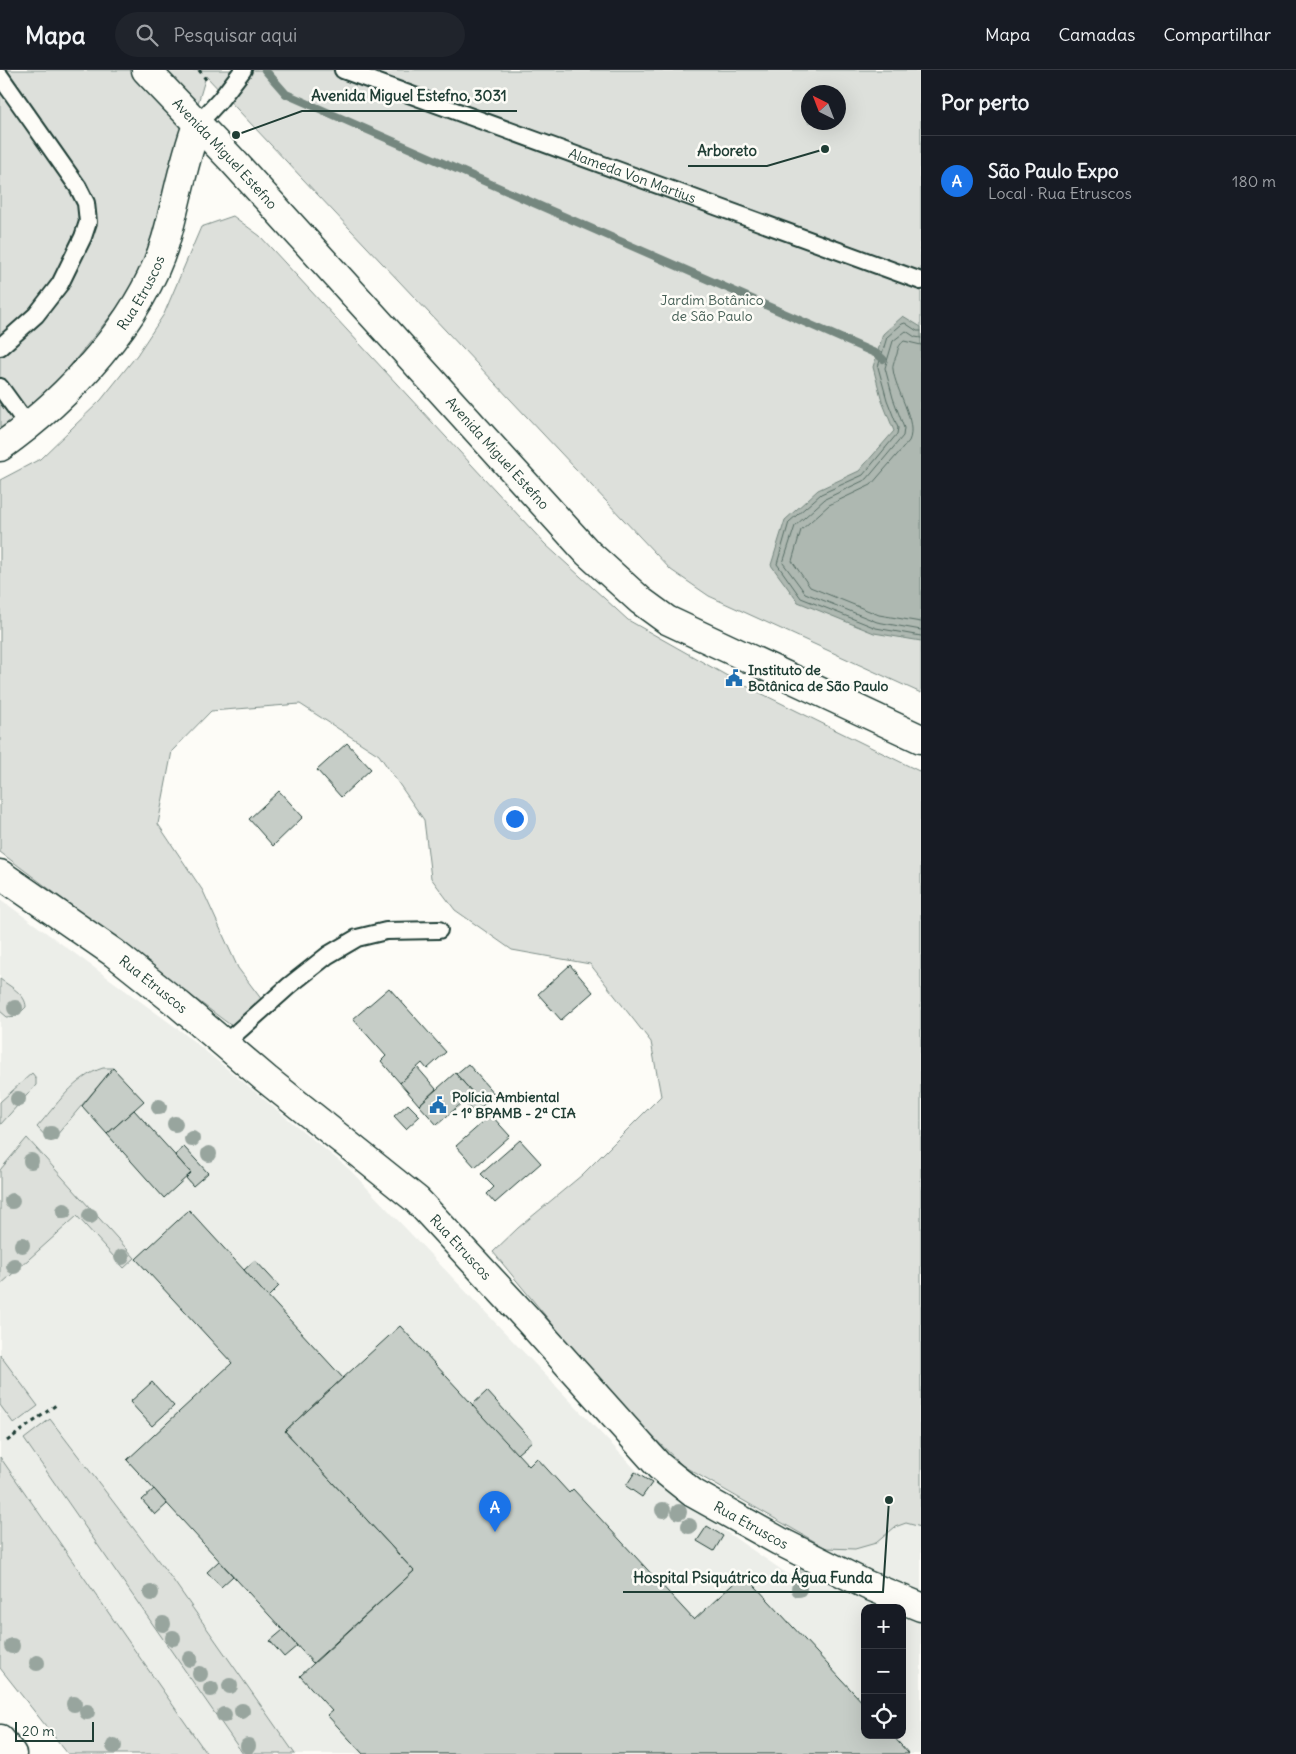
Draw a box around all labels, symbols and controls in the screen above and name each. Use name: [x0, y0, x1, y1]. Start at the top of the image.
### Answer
search box: [115, 12, 465, 57]
text: Mapa: [25, 20, 85, 50]
icon: search: [133, 21, 161, 49]
text: Pesquisar aqui: [173, 23, 297, 47]
text: Mapa: [985, 23, 1030, 46]
text: Camadas: [1058, 23, 1135, 46]
text: Compartilhar: [1163, 23, 1271, 46]
callout: Avenida Miguel Estefno, 3031: [302, 81, 517, 111]
north arrow: [801, 85, 846, 130]
text: Avenida Miguel Estefno, 3031: [311, 86, 507, 106]
text: Por perto: [941, 89, 1029, 116]
street label: Avenida Miguel Estefno: [169, 94, 281, 213]
callout: Arboreto: [688, 136, 767, 166]
text: Arboreto: [697, 141, 757, 160]
street label: Alameda Von Martius: [566, 144, 699, 207]
text: São Paulo Expo: [988, 159, 1119, 183]
text: A: [952, 171, 962, 191]
text: 180 m: [1232, 171, 1276, 191]
text: Local · Rua Etruscos: [988, 183, 1132, 203]
street label: Rua Etruscos: [113, 253, 169, 334]
park label: Jardim Botânico de São Paulo: [660, 291, 764, 325]
street label: Avenida Miguel Estefno: [442, 393, 553, 513]
place label: Instituto de Botânica de São Paulo: [748, 661, 888, 695]
public building icon: Instituto de Botânica de São Paulo: [724, 668, 744, 688]
your location: [502, 806, 528, 832]
street label: Rua Etruscos: [115, 952, 191, 1017]
place label: Polícia Ambiental - 1º BPAMB - 2ª CIA: [452, 1088, 576, 1122]
public building icon: Polícia Ambiental - 1º BPAMB - 2ª CIA: [428, 1095, 448, 1115]
street label: Rua Etruscos: [426, 1211, 495, 1284]
pin: A: [479, 1491, 511, 1532]
street label: Rua Etruscos: [710, 1497, 791, 1553]
callout: Hospital Psiquátrico da Água Funda: [623, 1562, 883, 1592]
text: Hospital Psiquátrico da Água Funda: [633, 1567, 873, 1588]
map controls: [861, 1604, 906, 1739]
button: +: [861, 1604, 906, 1649]
button: −: [861, 1649, 906, 1694]
button: locate: [861, 1694, 906, 1739]
scale bar: [15, 1719, 94, 1742]
text: 20 m: [22, 1722, 55, 1740]

